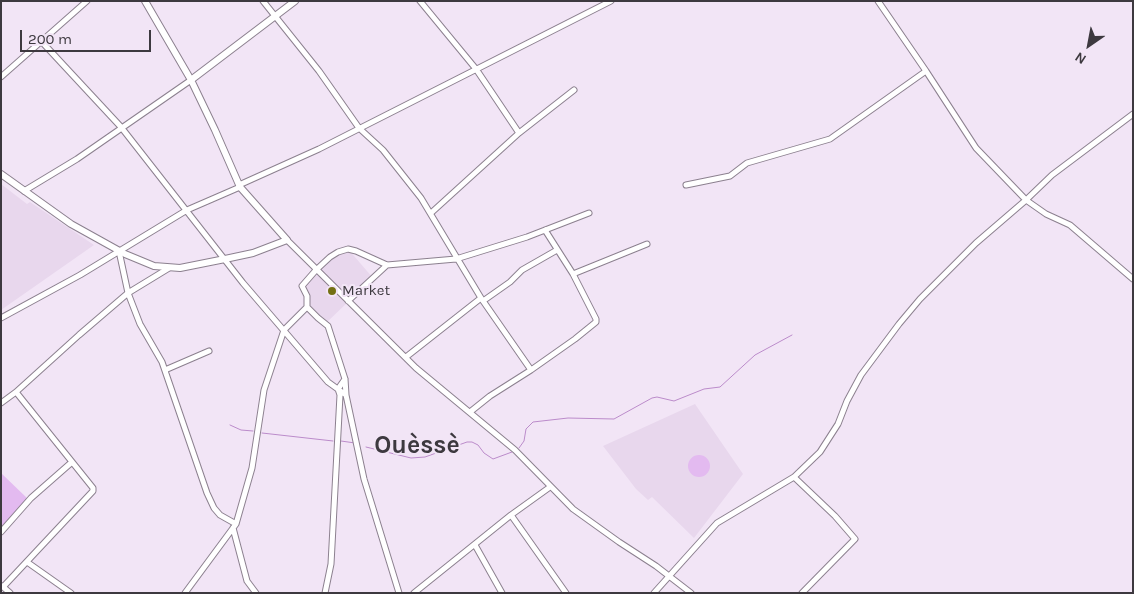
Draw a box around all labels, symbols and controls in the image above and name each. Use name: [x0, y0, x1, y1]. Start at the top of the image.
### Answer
scale bar: [22, 20, 154, 52]
north arrow: [1064, 20, 1114, 70]
text: 200 m: [28, 30, 72, 48]
text: N: [1072, 48, 1089, 68]
place label: Market: [342, 282, 390, 300]
marker: Market: [326, 285, 338, 297]
district label: Ouèssè: [374, 431, 460, 461]

